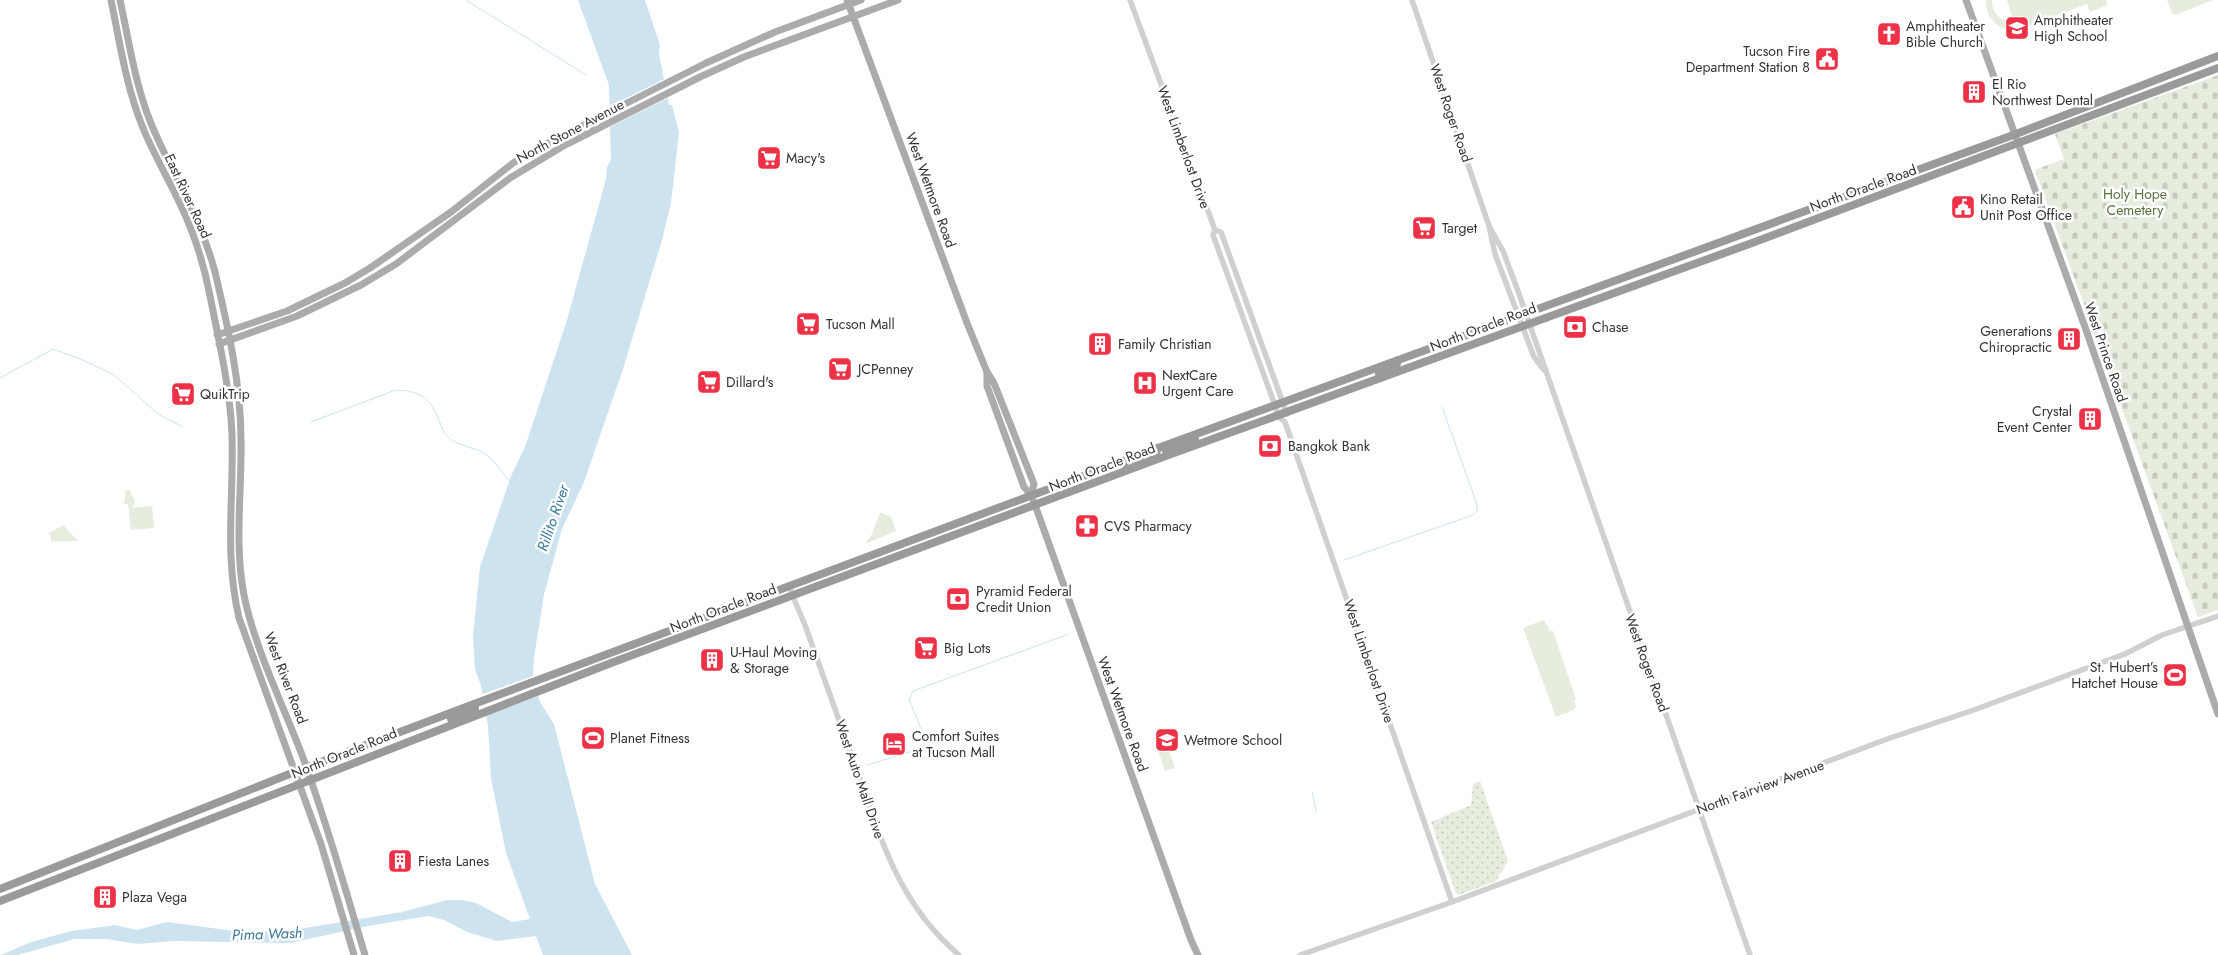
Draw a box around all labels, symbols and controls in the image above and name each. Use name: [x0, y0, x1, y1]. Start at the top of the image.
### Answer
place label: Amphitheater High School: [2034, 10, 2113, 46]
school or university icon: Amphitheater High School: [2004, 15, 2030, 41]
place label: Amphitheater Bible Church: [1906, 16, 1985, 52]
church icon: Amphitheater Bible Church: [1876, 21, 1902, 47]
place label: Tucson Fire Department Station 8: [1686, 41, 1810, 77]
public building icon: Tucson Fire Department Station 8: [1814, 46, 1840, 72]
street label: West Roger Road: [1425, 61, 1477, 165]
place label: El Rio Northwest Dental: [1992, 74, 2093, 110]
building icon: El Rio Northwest Dental: [1961, 79, 1987, 105]
street label: West Limberlost Drive: [1153, 83, 1215, 211]
street label: North Stone Avenue: [513, 94, 627, 168]
street label: West Wetmore Road: [901, 130, 961, 250]
supermarket icon: Macy's: [756, 145, 782, 171]
place label: Macy's: [786, 148, 826, 168]
street label: East River Road: [160, 150, 216, 242]
street label: North Oracle Road: [1807, 159, 1919, 217]
park label: Holy Hope Cemetery: [2103, 184, 2167, 220]
place label: Kino Retail Unit Post Office: [1980, 189, 2072, 225]
public building icon: Kino Retail Unit Post Office: [1950, 194, 1976, 220]
supermarket icon: Target: [1411, 215, 1437, 241]
place label: Target: [1442, 218, 1478, 238]
street label: North Oracle Road: [1427, 298, 1539, 356]
street label: West Prince Road: [2080, 299, 2132, 405]
supermarket icon: Tucson Mall: [795, 311, 821, 337]
place label: Tucson Mall: [826, 314, 895, 334]
bank icon: Chase: [1562, 314, 1588, 340]
place label: Chase: [1592, 317, 1629, 337]
place label: Generations Chiropractic: [1979, 321, 2052, 357]
building icon: Generations Chiropractic: [2056, 326, 2082, 352]
building icon: Family Christian: [1087, 331, 1113, 357]
place label: Family Christian: [1118, 334, 1212, 354]
supermarket icon: JCPenney: [827, 356, 853, 382]
place label: JCPenney: [856, 359, 914, 379]
place label: NextCare Urgent Care: [1162, 365, 1234, 401]
supermarket icon: Dillard's: [696, 369, 722, 395]
hospital icon: NextCare Urgent Care: [1132, 370, 1158, 396]
place label: Dillard's: [726, 372, 774, 392]
supermarket icon: QuikTrip: [170, 381, 196, 407]
place label: QuikTrip: [200, 384, 250, 404]
place label: Crystal Event Center: [1997, 401, 2072, 437]
building icon: Crystal Event Center: [2077, 406, 2103, 432]
bank icon: Bangkok Bank: [1257, 433, 1283, 459]
place label: Bangkok Bank: [1288, 436, 1371, 456]
street label: North Oracle Road: [1046, 438, 1158, 496]
water label: Rillito River: [531, 481, 575, 554]
pharmacy icon: CVS Pharmacy: [1074, 513, 1100, 539]
place label: CVS Pharmacy: [1104, 516, 1192, 536]
street label: North Oracle Road: [667, 579, 779, 637]
place label: Pyramid Federal Credit Union: [976, 581, 1072, 617]
bank icon: Pyramid Federal Credit Union: [945, 586, 971, 612]
street label: West Limberlost Drive: [1339, 597, 1399, 725]
street label: West Roger Road: [1620, 611, 1674, 715]
street label: West River Road: [259, 629, 313, 727]
supermarket icon: Big Lots: [913, 635, 939, 661]
place label: Big Lots: [944, 638, 991, 658]
place label: U-Haul Moving & Storage: [730, 642, 817, 678]
building icon: U-Haul Moving & Storage: [699, 647, 725, 673]
street label: West Wetmore Road: [1093, 654, 1153, 774]
place label: St. Hubert’s Hatchet House: [2071, 657, 2158, 693]
sports icon: St. Hubert’s Hatchet House: [2162, 662, 2188, 688]
street label: West Auto Mall Drive: [830, 717, 890, 841]
street label: North Oracle Road: [288, 723, 400, 783]
sports icon: Planet Fitness: [580, 725, 606, 751]
place label: Comfort Suites at Tucson Mall: [912, 726, 999, 762]
school or university icon: Wetmore School: [1154, 727, 1180, 753]
place label: Planet Fitness: [610, 728, 690, 748]
place label: Wetmore School: [1184, 730, 1282, 750]
hotel icon: Comfort Suites at Tucson Mall: [881, 731, 907, 757]
street label: North Fairview Avenue: [1693, 755, 1827, 819]
building icon: Fiesta Lanes: [387, 848, 413, 874]
place label: Fiesta Lanes: [418, 851, 489, 871]
building icon: Plaza Vega: [92, 884, 118, 910]
place label: Plaza Vega: [122, 887, 187, 907]
water label: Pima Wash: [231, 922, 303, 946]

